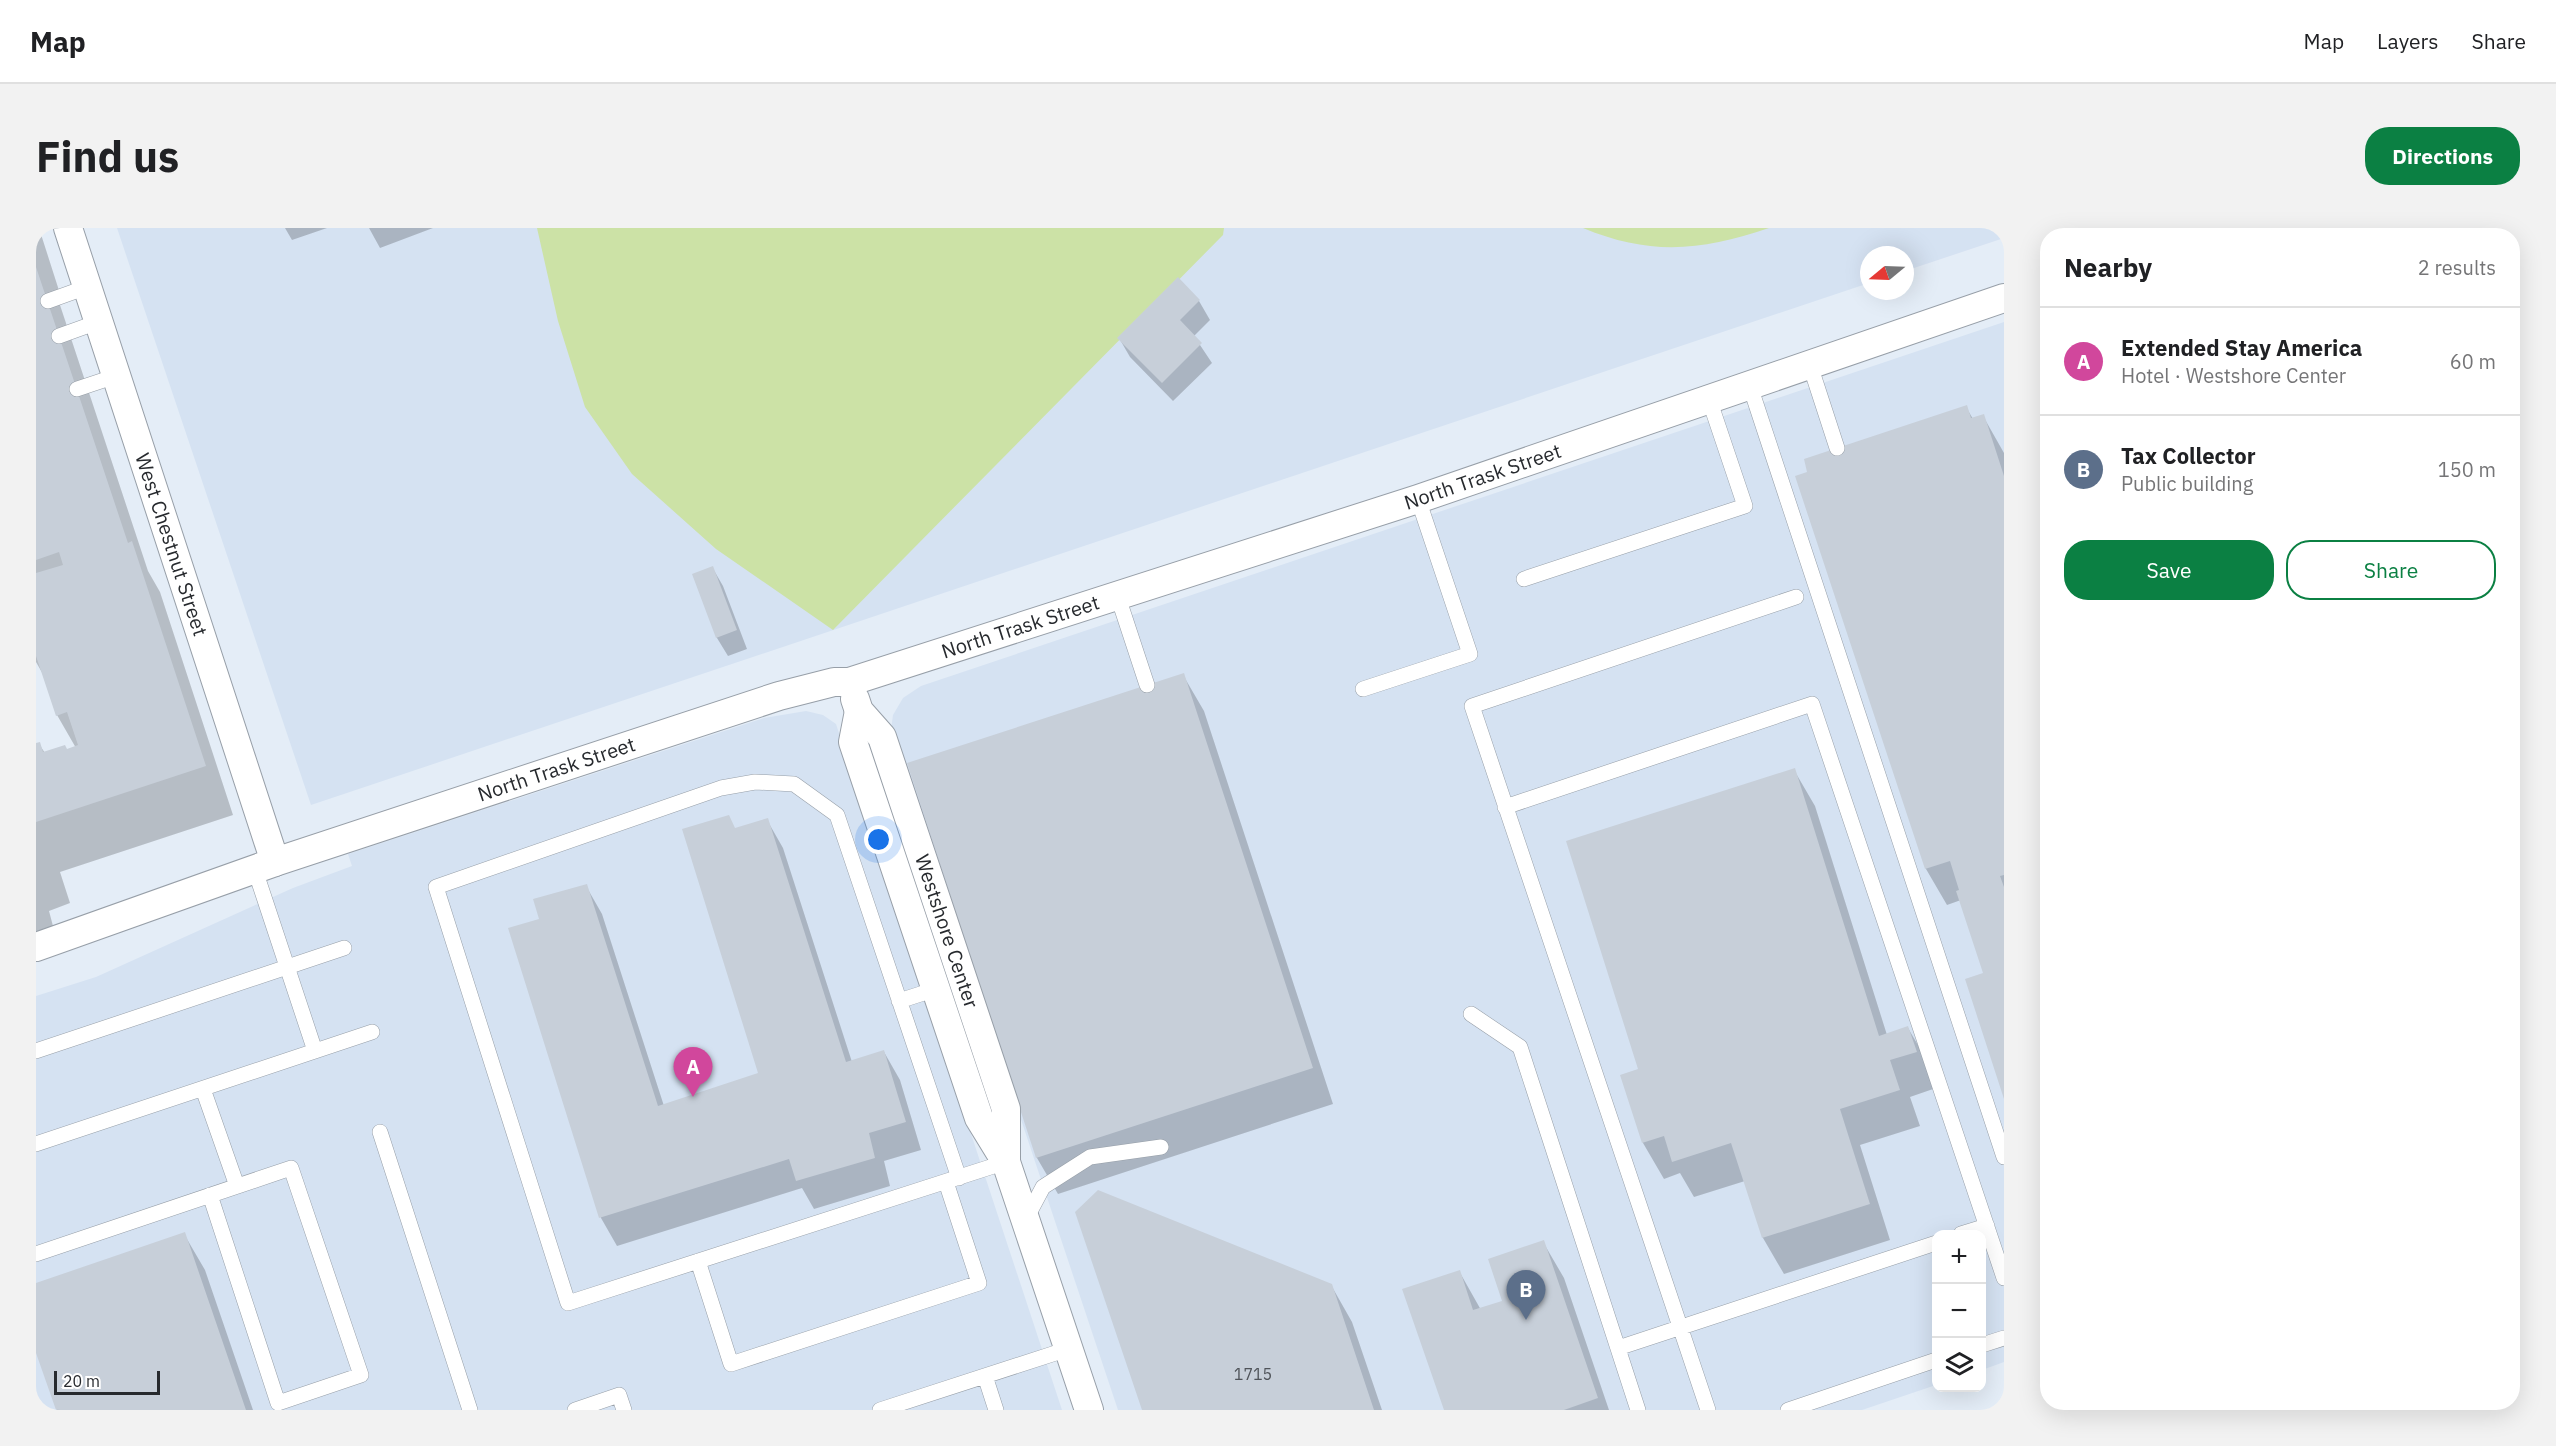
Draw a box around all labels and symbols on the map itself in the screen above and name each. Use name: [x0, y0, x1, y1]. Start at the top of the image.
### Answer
north arrow: [1860, 246, 1914, 300]
street label: North Trask Street: [1400, 437, 1564, 516]
street label: West Chestnut Street: [129, 450, 214, 639]
street label: North Trask Street: [938, 588, 1103, 664]
street label: North Trask Street: [474, 730, 639, 807]
your location: [864, 825, 893, 854]
street label: Westshore Center: [909, 851, 985, 1011]
pin: A: [674, 1048, 712, 1097]
pin: B: [1506, 1270, 1546, 1320]
house number: 1715: [1234, 1364, 1272, 1384]
scale bar: [54, 1368, 160, 1396]

